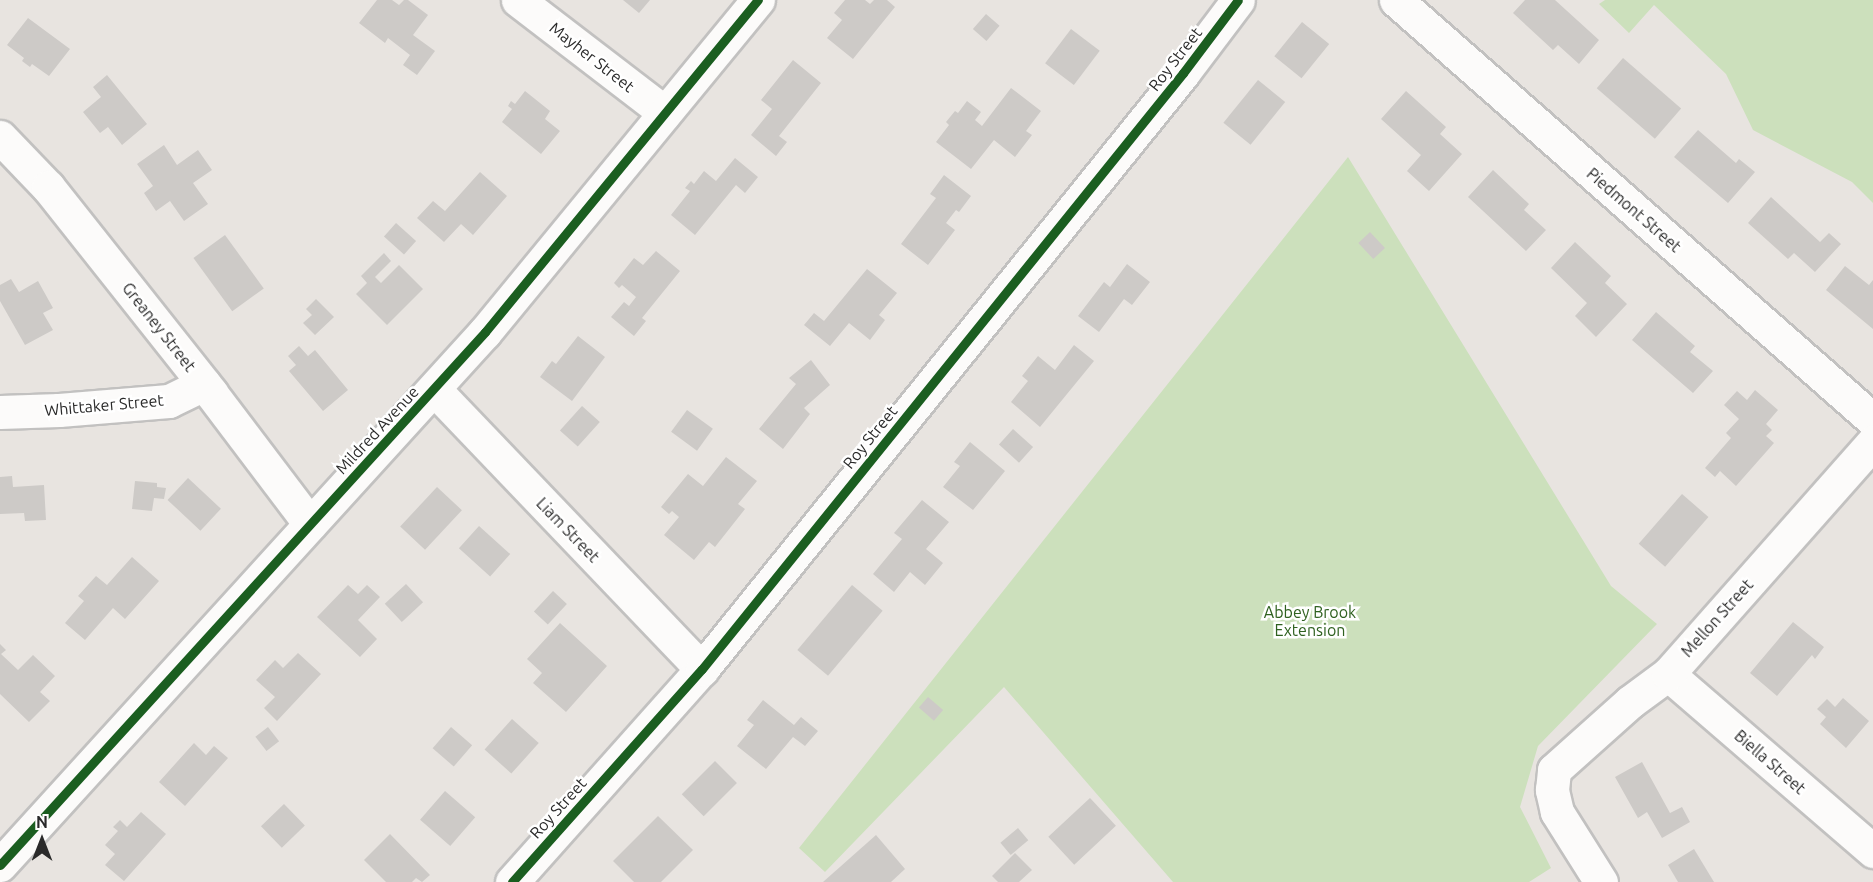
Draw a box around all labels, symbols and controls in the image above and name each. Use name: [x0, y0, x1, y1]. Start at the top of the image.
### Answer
street label: Mayher Street: [546, 18, 638, 96]
street label: Roy Street: [1144, 23, 1206, 95]
street label: Piedmont Street: [1583, 164, 1685, 256]
street label: Greaney Street: [118, 279, 200, 375]
street label: Mildred Avenue: [331, 382, 423, 478]
street label: Whittaker Street: [44, 390, 164, 420]
street label: Roy Street: [839, 402, 901, 472]
street label: Liam Street: [532, 494, 604, 566]
street label: Mellon Street: [1677, 575, 1757, 661]
park label: Abbey Brook Extension: [1264, 602, 1356, 640]
street label: Biella Street: [1731, 726, 1809, 798]
street label: Roy Street: [526, 774, 590, 842]
north arrow: [12, 810, 72, 870]
text: N: [36, 813, 48, 831]

